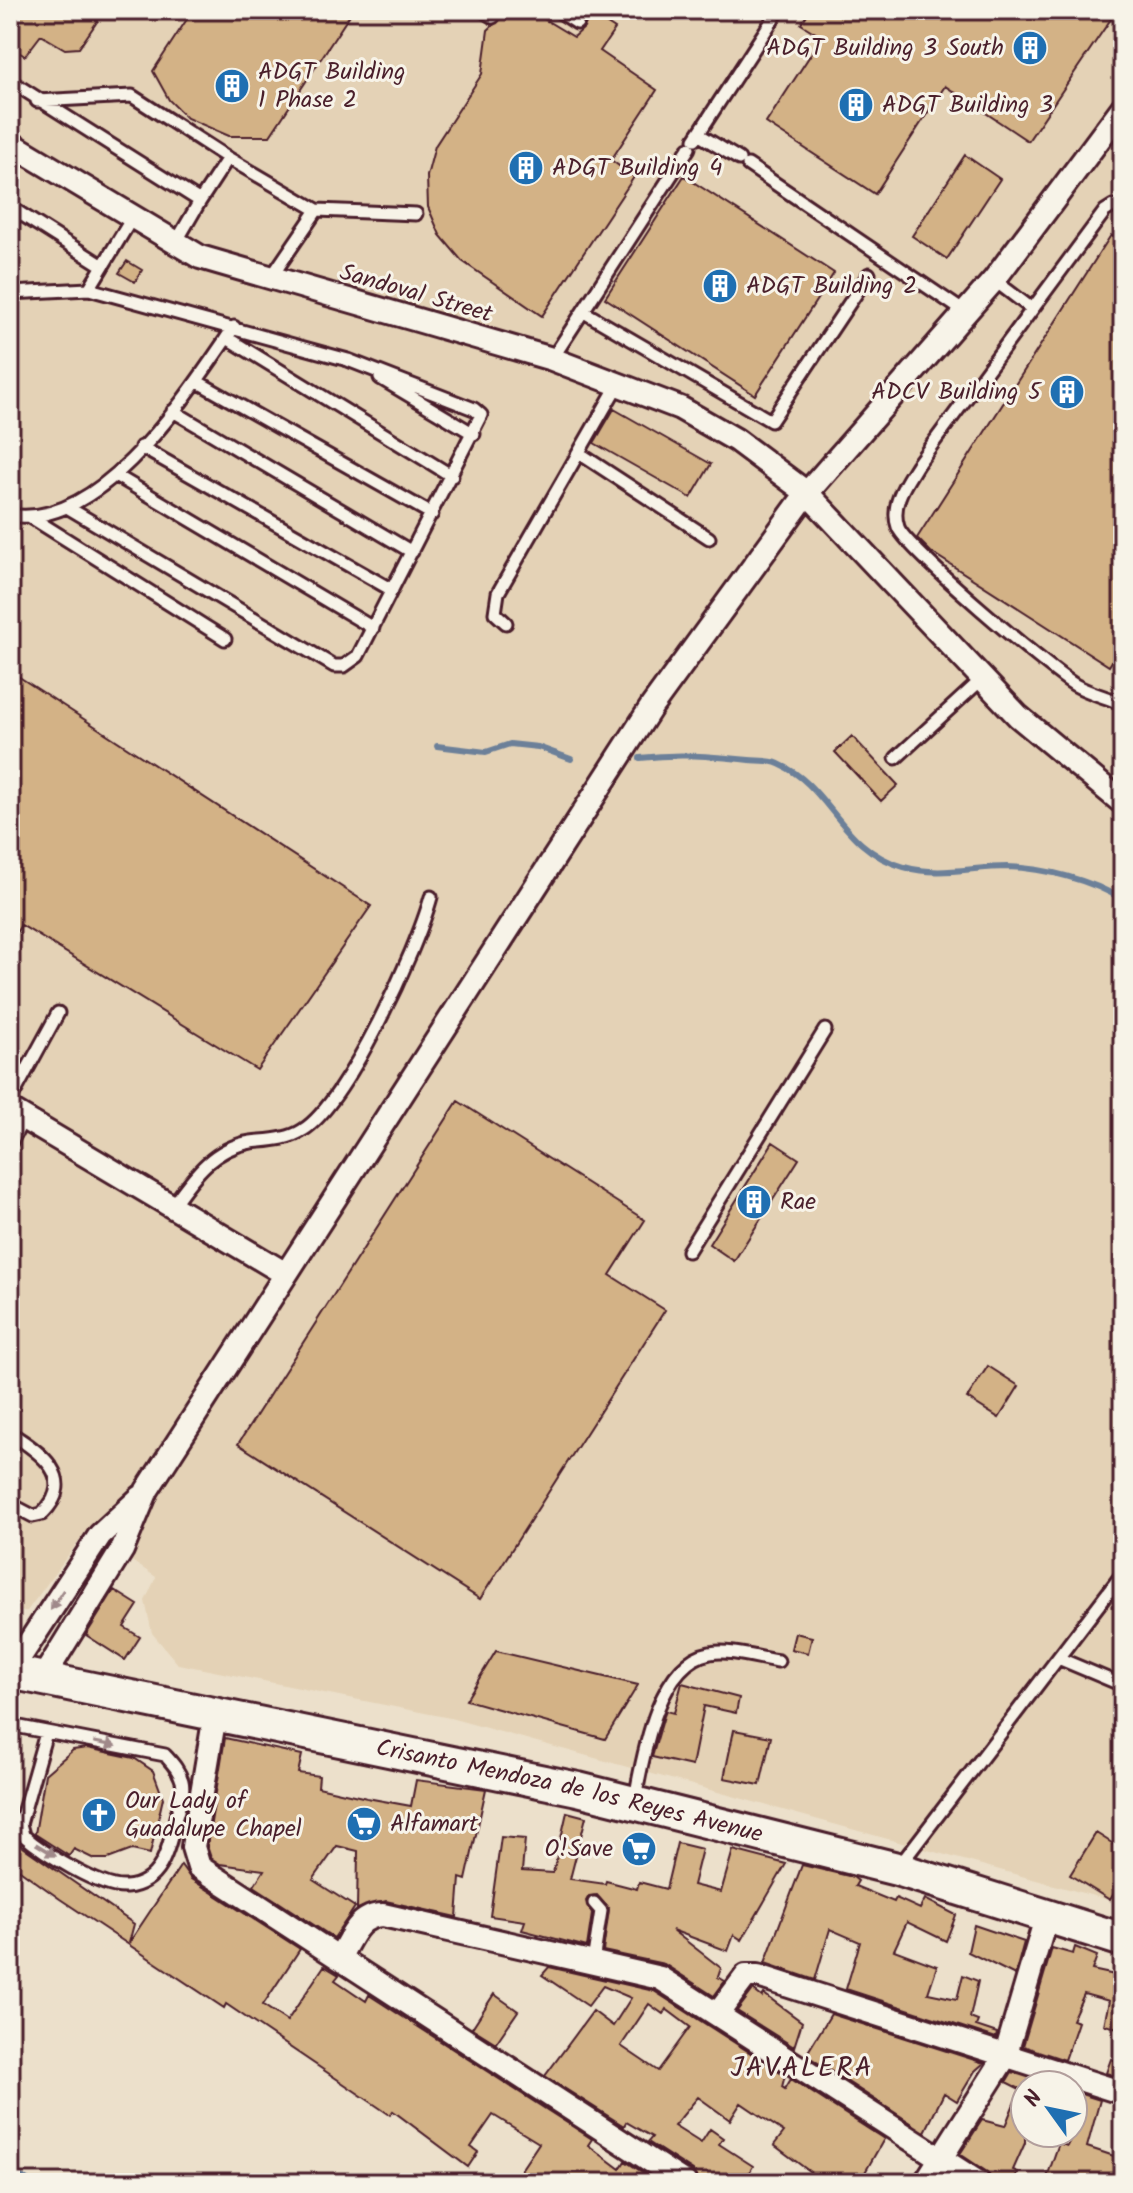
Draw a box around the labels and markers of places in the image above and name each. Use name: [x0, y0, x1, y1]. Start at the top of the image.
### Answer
place label: ADGT Building 3 South: [766, 29, 1004, 68]
building icon: ADGT Building 3 South: [1011, 29, 1049, 67]
place label: ADGT Building 1 Phase 2: [258, 53, 406, 120]
building icon: ADGT Building 1 Phase 2: [213, 67, 251, 105]
building icon: ADGT Building 3: [837, 86, 875, 124]
place label: ADGT Building 3: [882, 86, 1053, 125]
building icon: ADGT Building 4: [507, 149, 545, 187]
place label: ADGT Building 4: [552, 149, 722, 188]
building icon: ADGT Building 2: [701, 267, 739, 305]
place label: ADGT Building 2: [746, 267, 917, 306]
place label: ADCV Building 5: [871, 373, 1043, 412]
building icon: ADCV Building 5: [1048, 373, 1086, 411]
building icon: Rae: [735, 1183, 773, 1221]
place label: Rae: [780, 1183, 816, 1222]
place label: Our Lady of Guadalupe Chapel: [125, 1782, 302, 1849]
church icon: Our Lady of Guadalupe Chapel: [80, 1796, 118, 1834]
supermarket icon: Alfamart: [345, 1805, 383, 1843]
place label: Alfamart: [390, 1805, 479, 1844]
place label: O!Save: [544, 1830, 613, 1869]
supermarket icon: O!Save: [620, 1830, 658, 1868]

